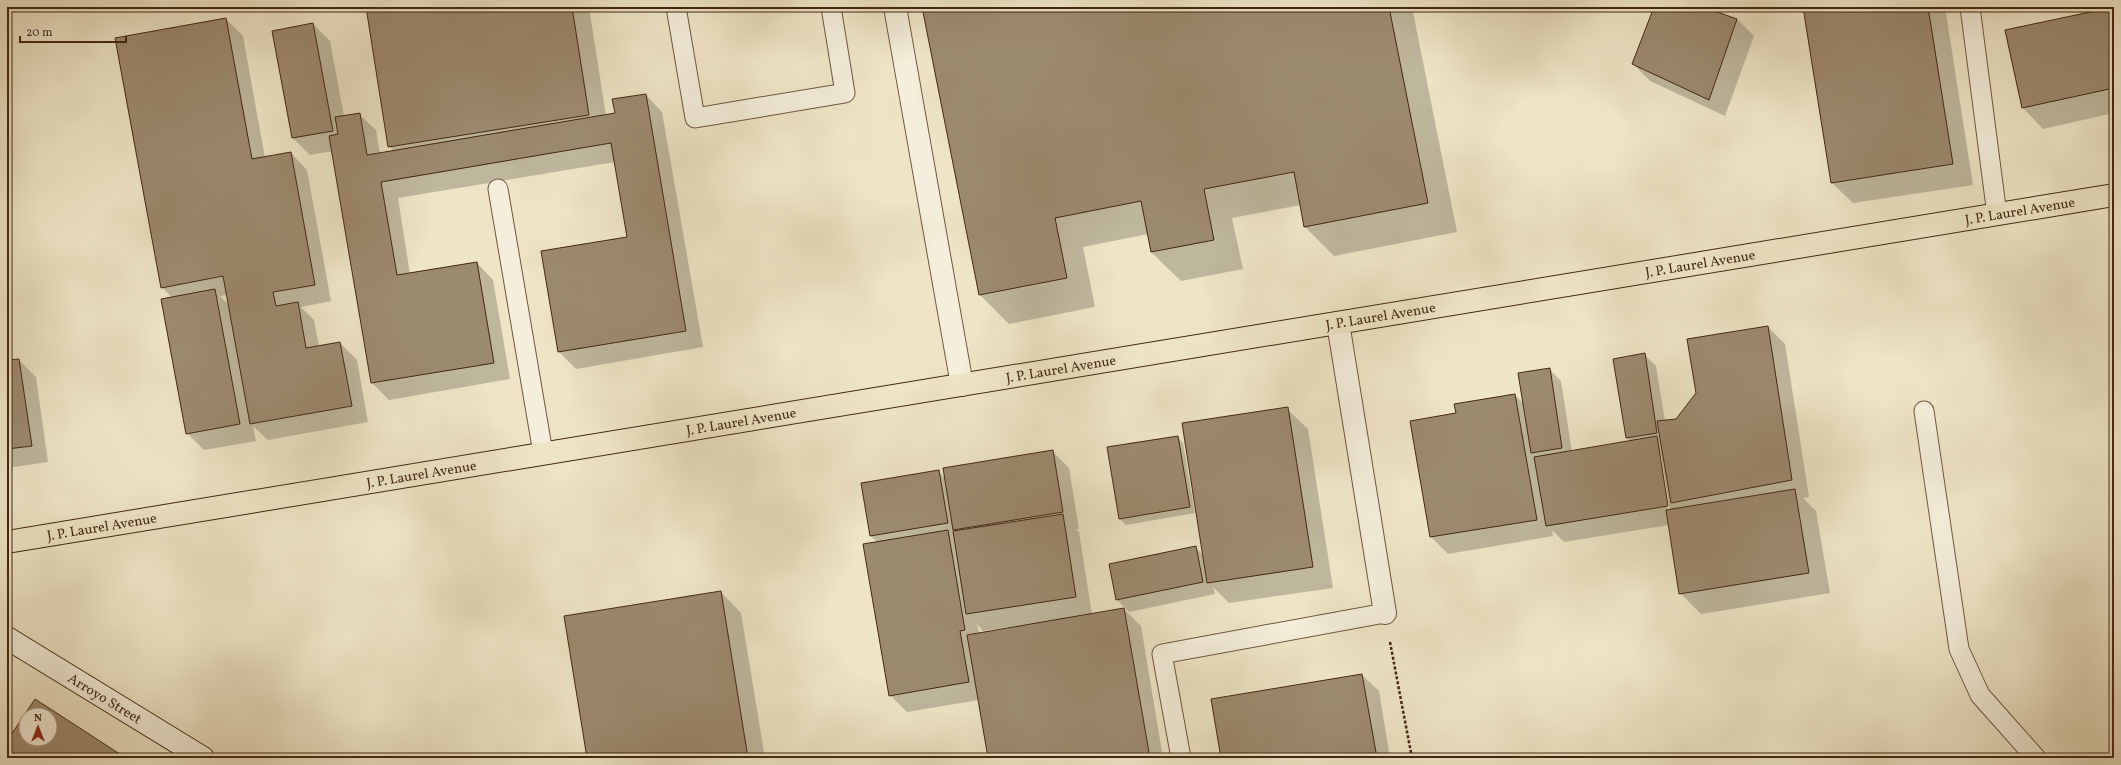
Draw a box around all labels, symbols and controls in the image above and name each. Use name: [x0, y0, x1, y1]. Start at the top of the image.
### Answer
scale bar: [20, 18, 126, 44]
text: 20 m: [26, 25, 53, 41]
street label: J. P. Laurel Avenue: [1964, 194, 2077, 230]
street label: J. P. Laurel Avenue: [1644, 246, 1757, 283]
street label: J. P. Laurel Avenue: [1324, 299, 1438, 336]
street label: J. P. Laurel Avenue: [1005, 351, 1118, 388]
street label: J. P. Laurel Avenue: [685, 404, 798, 441]
street label: J. P. Laurel Avenue: [365, 457, 478, 494]
street label: J. P. Laurel Avenue: [46, 509, 159, 546]
street label: Arroyo Street: [64, 669, 145, 729]
north arrow: [18, 707, 58, 747]
text: N: [34, 711, 42, 726]

